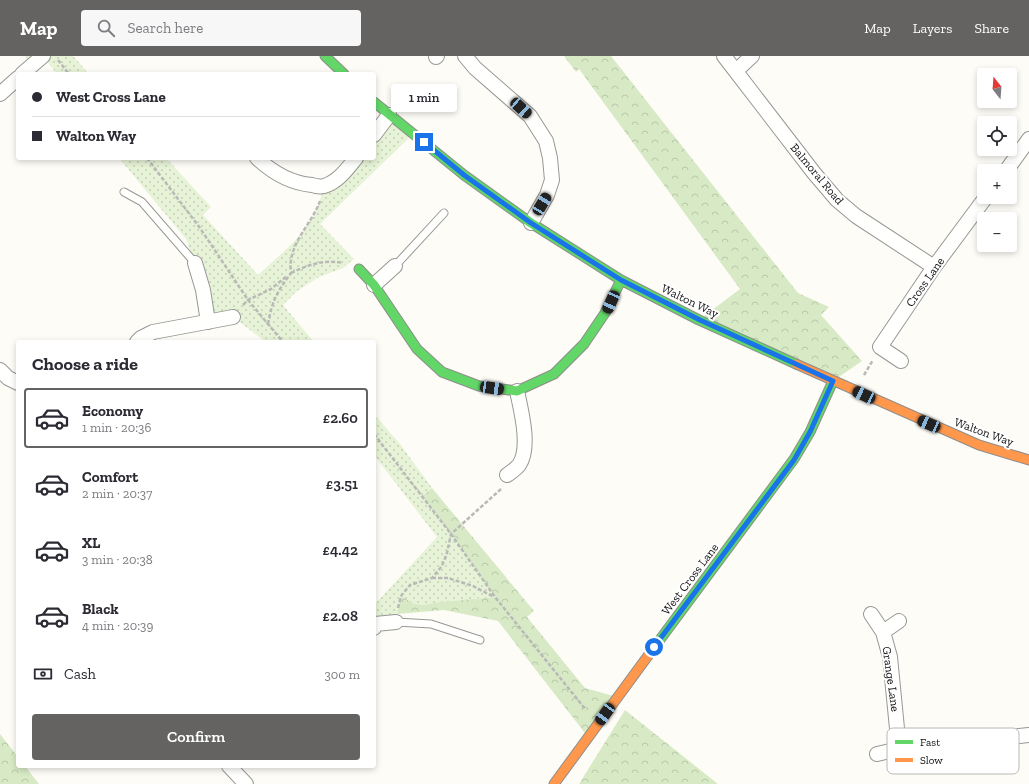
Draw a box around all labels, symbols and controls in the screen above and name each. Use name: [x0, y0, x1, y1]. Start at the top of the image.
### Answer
search box: [81, 10, 361, 46]
text: Map: [20, 17, 57, 40]
icon: search: [95, 17, 117, 39]
text: Search here: [127, 19, 203, 37]
text: Map: [864, 20, 891, 37]
text: Layers: [913, 20, 952, 37]
text: Share: [974, 20, 1009, 37]
north arrow: [977, 68, 1017, 108]
map controls: [977, 68, 1017, 252]
callout: 1 min: [391, 84, 457, 112]
text: West Cross Lane: [56, 88, 166, 106]
text: 1 min: [409, 90, 439, 105]
car: [508, 96, 534, 120]
button: locate: [977, 116, 1017, 156]
text: Walton Way: [56, 127, 136, 145]
route end: [415, 133, 433, 151]
street label: Balmoral Road: [787, 141, 847, 208]
button: +: [977, 164, 1017, 204]
car: [531, 191, 553, 217]
button: −: [977, 212, 1017, 252]
street label: Cross Lane: [903, 254, 947, 309]
street label: Walton Way: [659, 281, 722, 321]
car: [601, 289, 621, 315]
text: Choose a ride: [32, 353, 138, 375]
car: [479, 380, 505, 396]
car: [851, 384, 877, 406]
icon: car: [34, 400, 70, 436]
text: Economy: [82, 402, 143, 420]
text: £2.60: [323, 409, 358, 427]
car: [916, 414, 942, 434]
street label: Walton Way: [953, 415, 1016, 449]
text: 1 min · 20:36: [82, 420, 151, 435]
icon: car: [34, 466, 70, 502]
text: Comfort: [82, 468, 138, 486]
text: £3.51: [326, 475, 358, 493]
text: 2 min · 20:37: [82, 486, 152, 501]
icon: car: [34, 532, 70, 568]
text: XL: [82, 534, 100, 552]
street label: West Cross Lane: [659, 540, 722, 617]
text: £4.42: [322, 541, 358, 559]
text: 3 min · 20:38: [82, 552, 153, 567]
icon: car: [34, 598, 70, 634]
text: Black: [82, 600, 119, 618]
text: £2.08: [323, 607, 358, 625]
text: 4 min · 20:39: [82, 618, 153, 633]
route start: [645, 638, 663, 656]
street label: Grange Lane: [879, 645, 903, 713]
icon: cash: [32, 663, 54, 685]
text: Cash: [64, 665, 96, 683]
text: 300 m: [324, 667, 360, 682]
car: [593, 701, 617, 727]
button: Confirm: [32, 714, 360, 760]
legend: [887, 728, 1019, 774]
text: Fast: [920, 736, 941, 749]
text: Slow: [920, 754, 943, 767]

